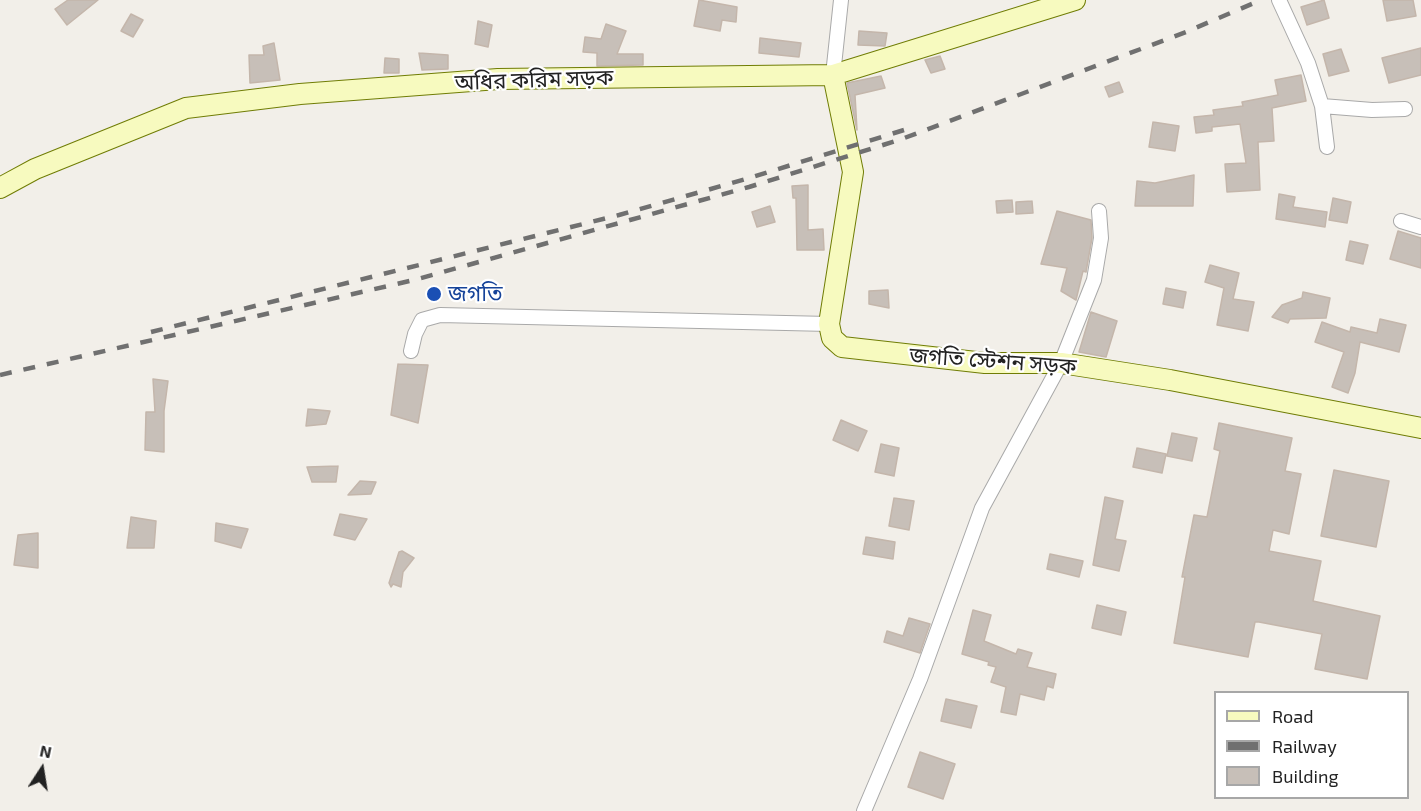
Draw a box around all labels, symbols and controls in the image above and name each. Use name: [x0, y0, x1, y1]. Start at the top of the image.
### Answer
street label: অধির করিম সড়ক: [454, 64, 614, 96]
place label: জগতি: [448, 281, 503, 307]
marker: জগতি: [425, 285, 443, 303]
street label: জগতি স্টেশন সড়ক: [909, 342, 1077, 380]
legend: [1214, 691, 1409, 799]
text: Road: [1272, 705, 1313, 727]
text: Railway: [1272, 735, 1337, 757]
north arrow: [12, 739, 72, 799]
text: N: [38, 740, 53, 761]
text: Building: [1272, 765, 1339, 787]

